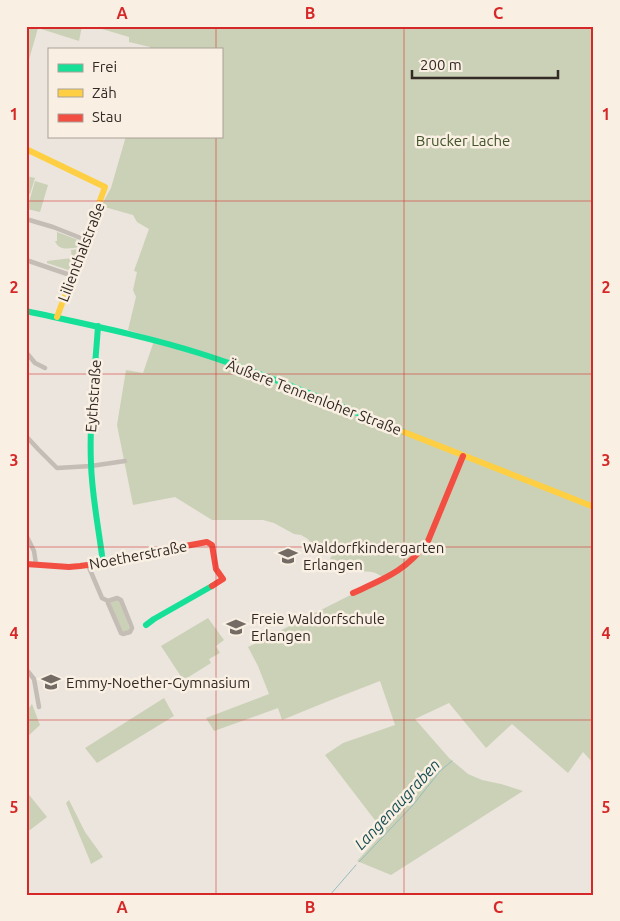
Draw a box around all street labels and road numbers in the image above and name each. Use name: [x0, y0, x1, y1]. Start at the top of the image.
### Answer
street label: Lilienthalstraße: [54, 200, 108, 304]
street label: Äußere Tennenloher Straße: [224, 356, 404, 438]
street label: Eythstraße: [82, 359, 104, 433]
street label: Noetherstraße: [88, 537, 188, 573]

